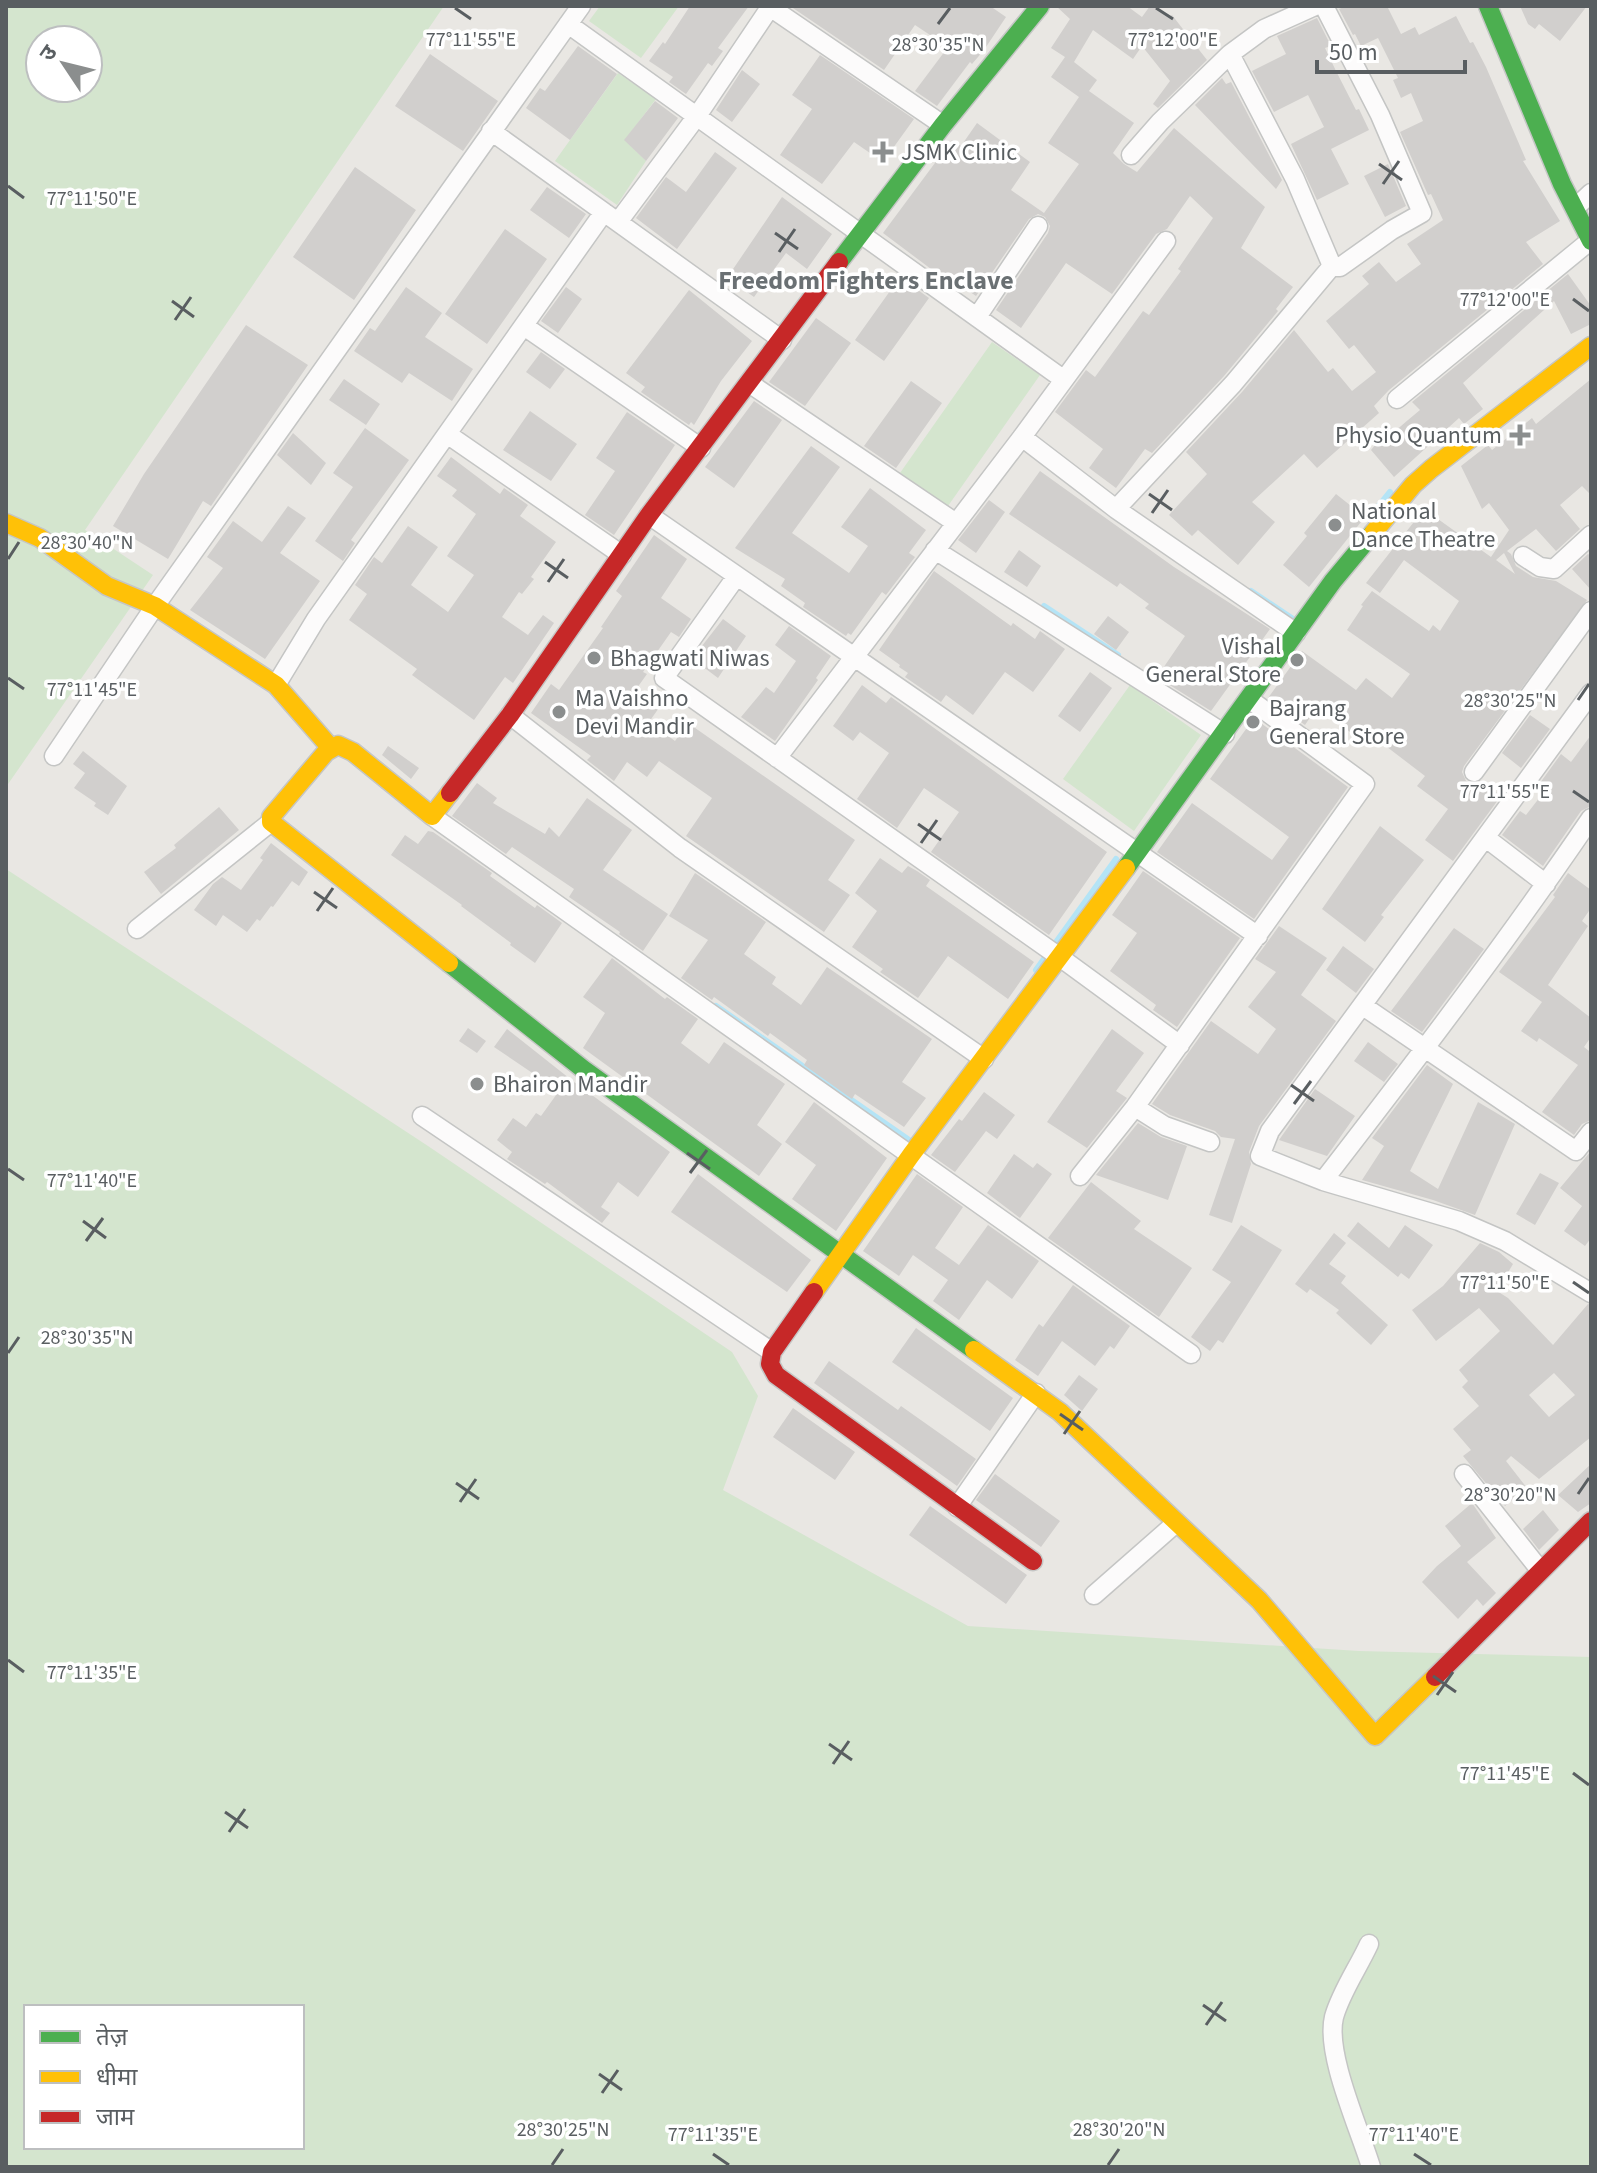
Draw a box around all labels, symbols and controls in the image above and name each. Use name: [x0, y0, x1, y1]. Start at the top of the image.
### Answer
north arrow: [24, 24, 104, 104]
scale bar: [1317, 24, 1465, 74]
text: 77°11'55"E: [426, 26, 516, 54]
text: 77°12'00"E: [1128, 26, 1218, 54]
text: 28°30'35"N: [892, 31, 984, 59]
text: 50 m: [1329, 35, 1378, 70]
text: उ: [32, 38, 66, 68]
place label: JSMK Clinic: [901, 135, 1017, 170]
marker: JSMK Clinic: [872, 141, 894, 163]
text: 77°11'50"E: [47, 185, 137, 213]
district label: Freedom Fighters Enclave: [718, 262, 1014, 299]
text: 77°12'00"E: [1460, 286, 1550, 314]
place label: Physio Quantum: [1335, 418, 1502, 453]
marker: Physio Quantum: [1509, 424, 1531, 446]
place label: National Dance Theatre: [1351, 494, 1496, 557]
marker: National Dance Theatre: [1326, 516, 1344, 534]
text: 28°30'40"N: [41, 529, 133, 557]
place label: Vishal General Store: [1145, 629, 1281, 692]
place label: Bhagwati Niwas: [610, 641, 769, 676]
marker: Bhagwati Niwas: [585, 649, 603, 667]
marker: Vishal General Store: [1288, 651, 1306, 669]
text: 77°11'45"E: [47, 676, 137, 704]
place label: Ma Vaishno Devi Mandir: [575, 681, 695, 744]
text: 28°30'25"N: [1464, 687, 1556, 715]
place label: Bajrang General Store: [1269, 691, 1405, 754]
marker: Ma Vaishno Devi Mandir: [550, 703, 568, 721]
marker: Bajrang General Store: [1244, 713, 1262, 731]
text: 77°11'55"E: [1460, 778, 1550, 806]
place label: Bhairon Mandir: [493, 1067, 648, 1102]
marker: Bhairon Mandir: [468, 1075, 486, 1093]
text: 77°11'40"E: [47, 1167, 137, 1195]
text: 77°11'50"E: [1460, 1269, 1550, 1297]
text: 28°30'35"N: [41, 1324, 133, 1352]
text: 28°30'20"N: [1464, 1481, 1556, 1509]
text: 77°11'35"E: [47, 1659, 137, 1687]
text: 77°11'45"E: [1460, 1760, 1550, 1788]
legend: [24, 2005, 304, 2149]
text: तेज़: [96, 2020, 129, 2055]
text: धीमा: [96, 2060, 138, 2095]
text: जाम: [96, 2100, 135, 2135]
text: 28°30'25"N: [517, 2116, 609, 2144]
text: 28°30'20"N: [1073, 2116, 1165, 2144]
text: 77°11'35"E: [668, 2121, 758, 2149]
text: 77°11'40"E: [1369, 2121, 1459, 2149]

